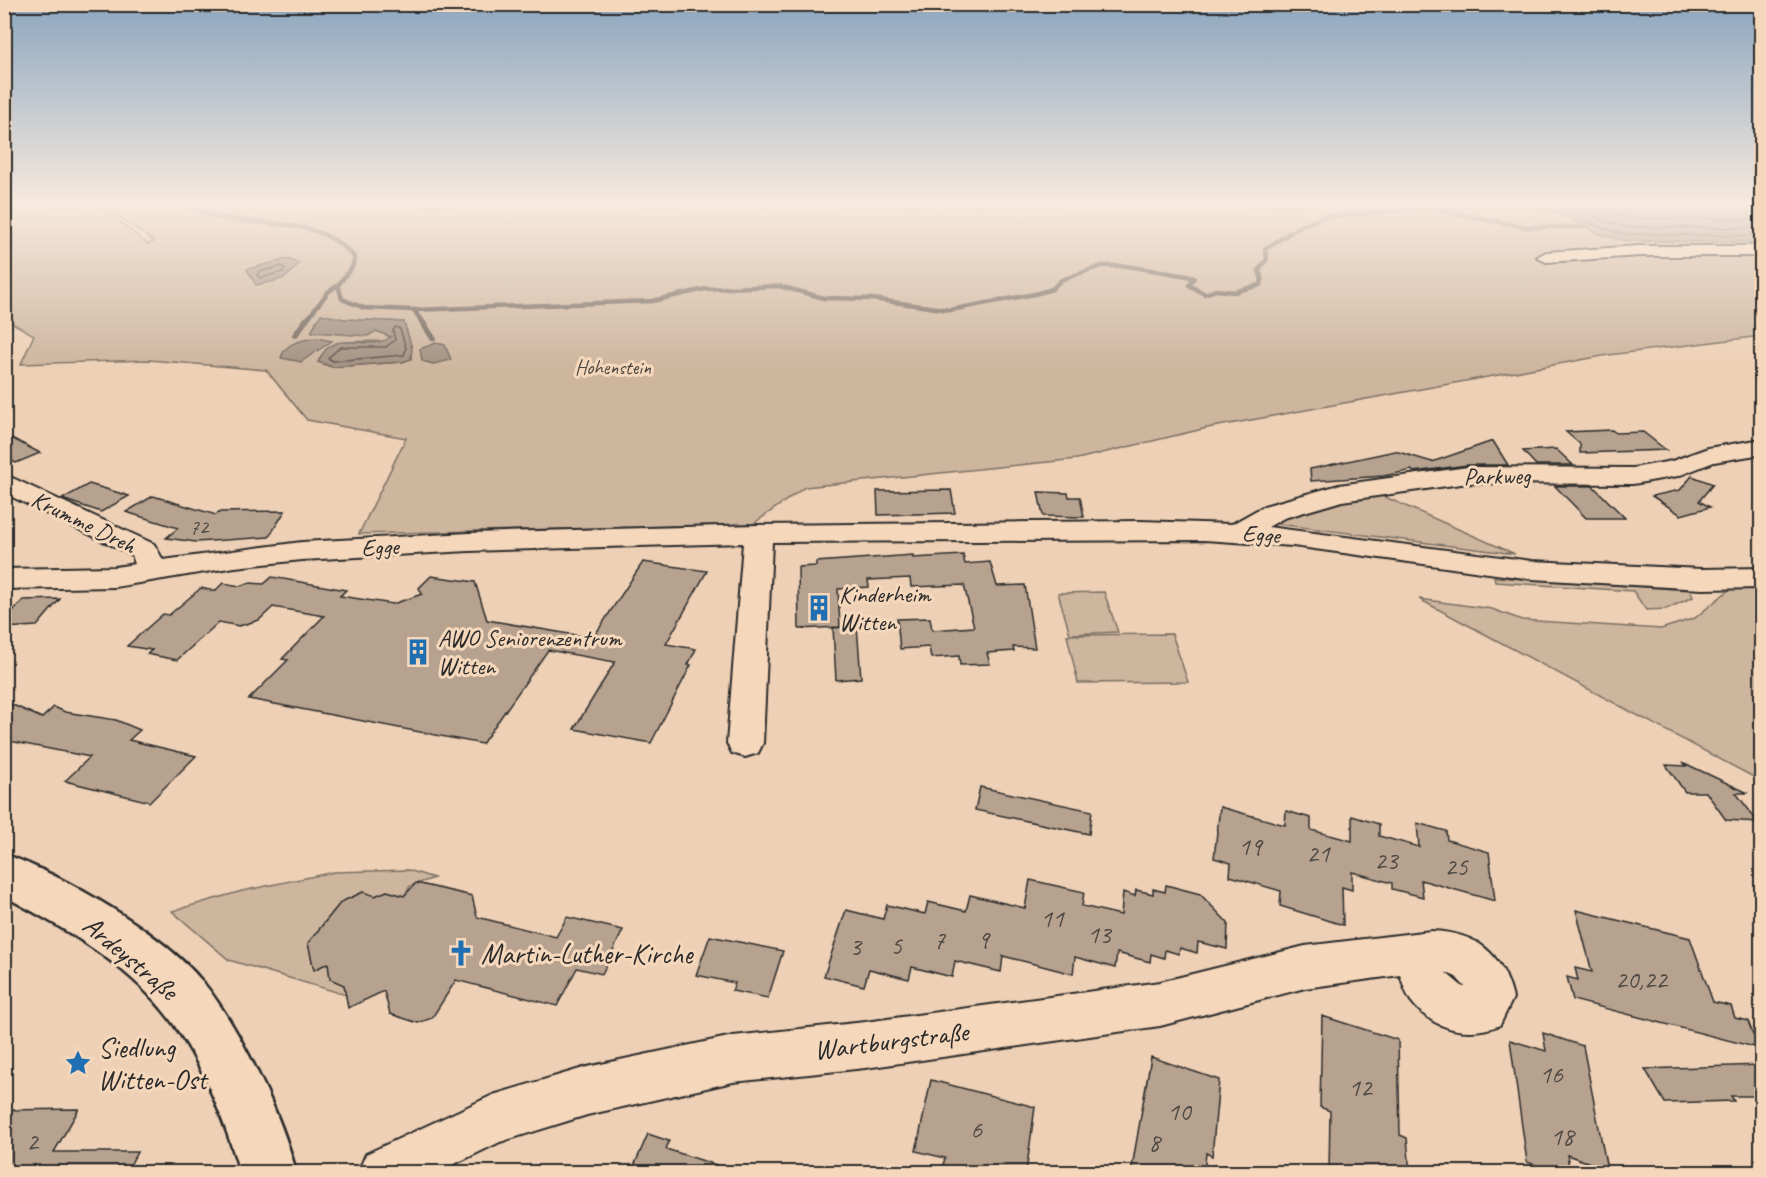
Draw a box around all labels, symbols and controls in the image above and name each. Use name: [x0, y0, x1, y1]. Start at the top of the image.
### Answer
park label: Hohenstein: [575, 355, 652, 380]
street label: Parkweg: [1463, 460, 1532, 492]
street label: Krumme Dreh: [27, 484, 142, 561]
house number: 72: [190, 514, 210, 540]
street label: Egge: [1241, 518, 1283, 550]
street label: Egge: [360, 531, 402, 563]
place label: Kinderheim Witten: [839, 579, 932, 637]
building icon: Kinderheim Witten: [804, 593, 834, 623]
place label: AWO Seniorenzentrum Witten: [438, 623, 623, 681]
building icon: AWO Seniorenzentrum Witten: [403, 637, 433, 667]
house number: 19: [1238, 830, 1264, 863]
house number: 21: [1306, 837, 1331, 870]
house number: 23: [1374, 844, 1400, 877]
house number: 25: [1444, 850, 1469, 883]
house number: 11: [1040, 902, 1065, 935]
street label: Ardeystraße: [76, 907, 187, 1009]
house number: 13: [1087, 918, 1113, 951]
house number: 9: [977, 923, 991, 956]
house number: 7: [933, 924, 946, 957]
house number: 5: [890, 929, 903, 962]
house number: 3: [849, 930, 863, 963]
place label: Martin-Luther-Kirche: [481, 936, 694, 971]
church icon: Martin-Luther-Kirche: [446, 938, 476, 968]
house number: 20,22: [1615, 963, 1669, 996]
street label: Wartburgstraße: [812, 1013, 972, 1067]
place label: Siedlung Witten-Ost: [98, 1030, 209, 1097]
place icon: Siedlung Witten-Ost: [63, 1048, 93, 1078]
house number: 16: [1539, 1058, 1564, 1091]
house number: 12: [1348, 1071, 1374, 1104]
house number: 10: [1167, 1095, 1193, 1128]
house number: 6: [970, 1113, 983, 1146]
house number: 18: [1550, 1120, 1576, 1153]
house number: 2: [26, 1125, 40, 1158]
house number: 8: [1148, 1126, 1162, 1159]

